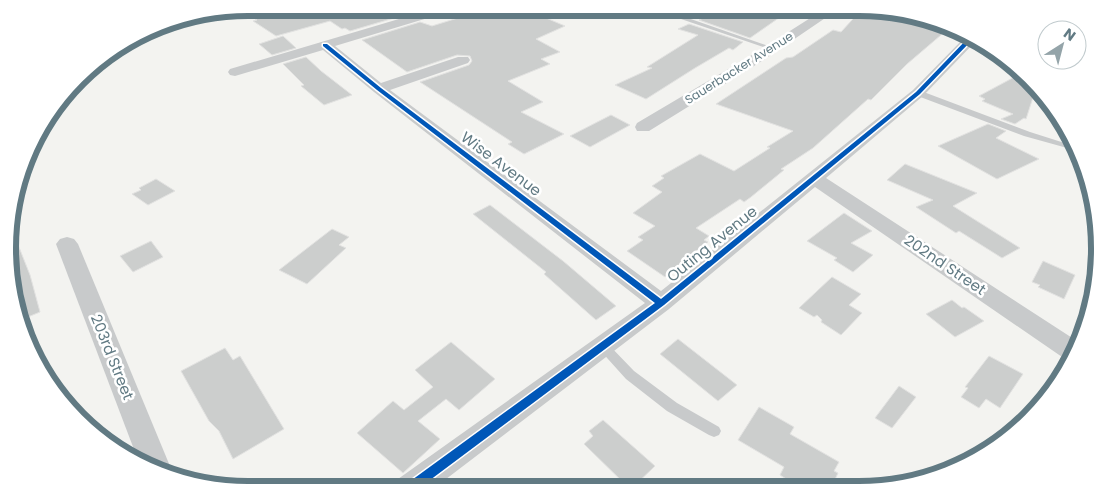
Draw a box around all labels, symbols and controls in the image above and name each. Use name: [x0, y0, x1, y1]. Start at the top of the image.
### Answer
north arrow: [1037, 20, 1087, 70]
text: N: [1060, 23, 1080, 46]
street label: Sauerbacker Avenue: [681, 27, 796, 108]
street label: Wise Avenue: [457, 126, 546, 201]
street label: Outing Avenue: [662, 201, 761, 287]
street label: 202nd Street: [900, 230, 990, 300]
street label: 203rd Street: [86, 311, 139, 403]

